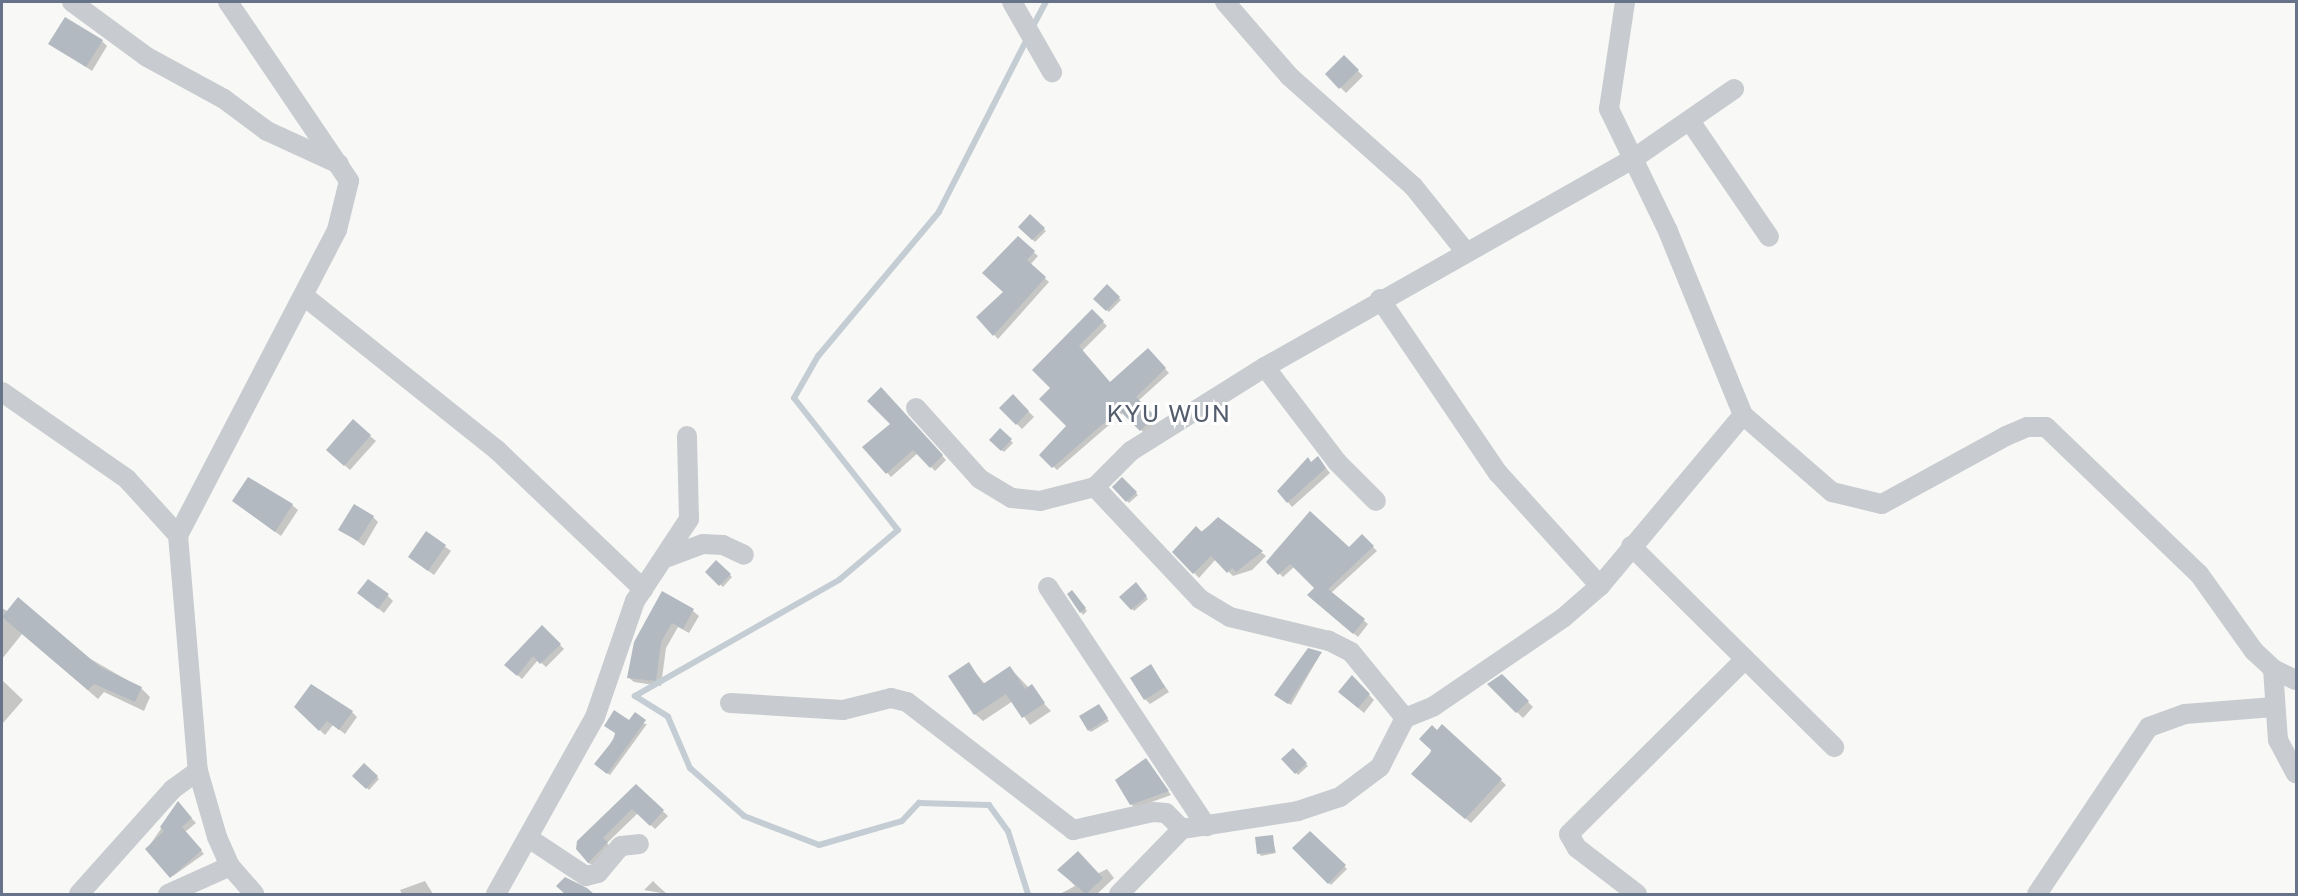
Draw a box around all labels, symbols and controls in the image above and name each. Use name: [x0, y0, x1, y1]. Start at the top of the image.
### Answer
district label: KYU WUN: [1107, 399, 1231, 427]

